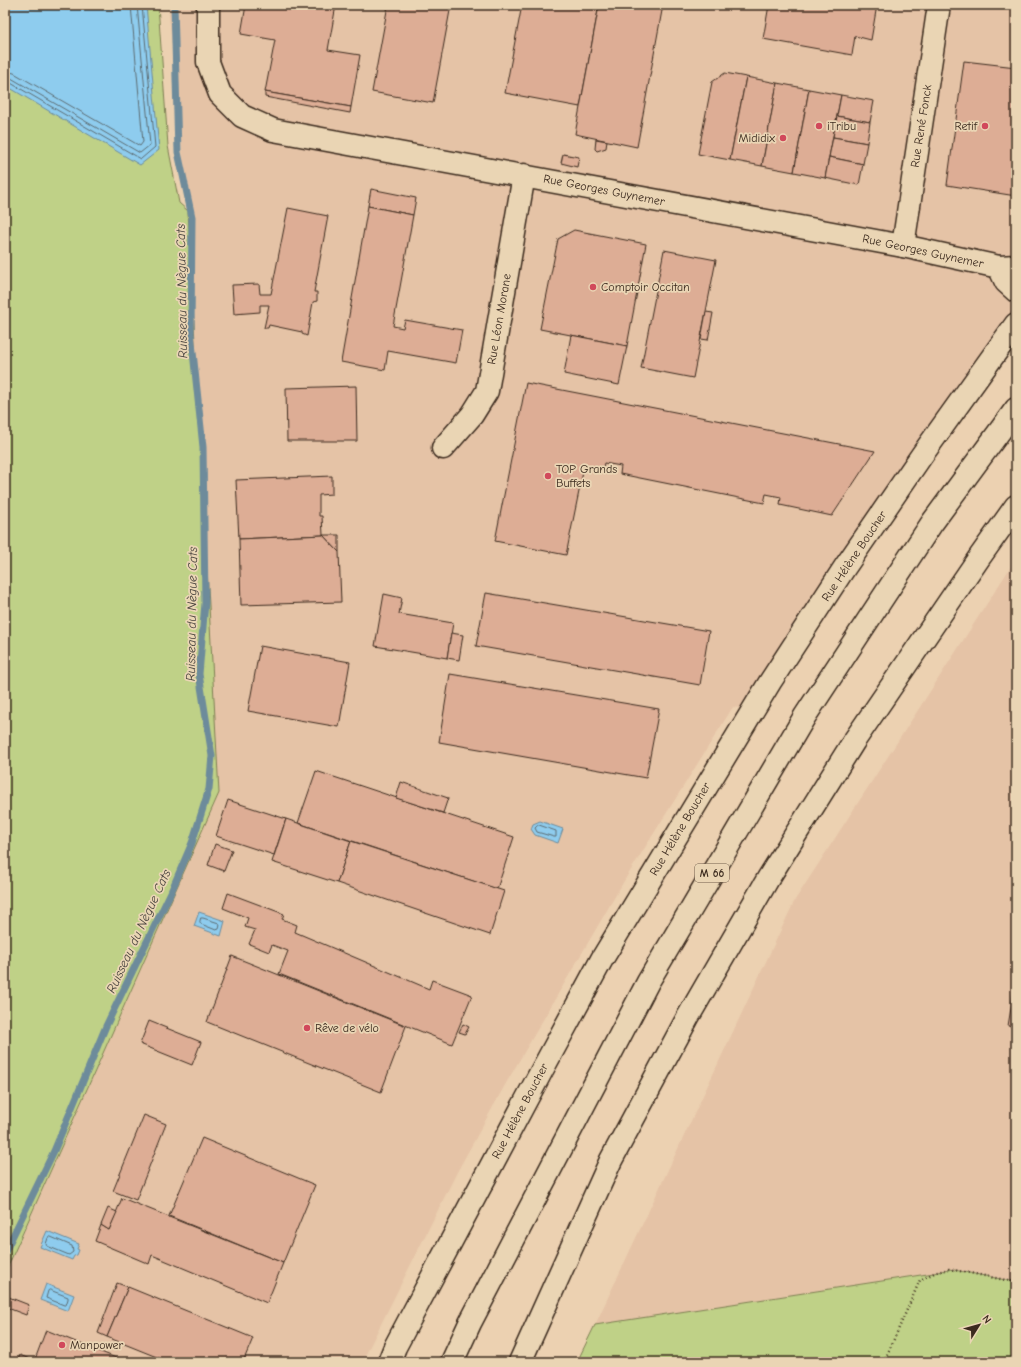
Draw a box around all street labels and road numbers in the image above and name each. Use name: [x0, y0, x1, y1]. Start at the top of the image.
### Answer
street label: Rue René Fonck: [908, 83, 934, 168]
street label: Rue Georges Guynemer: [542, 171, 666, 209]
street label: Rue Georges Guynemer: [861, 231, 985, 271]
street label: Rue Léon Morane: [484, 273, 514, 365]
street label: Rue Hélène Boucher: [819, 508, 890, 604]
street label: Rue Hélène Boucher: [647, 780, 713, 878]
road number: M 66: [695, 864, 729, 882]
street label: Rue Hélène Boucher: [489, 1061, 551, 1161]

